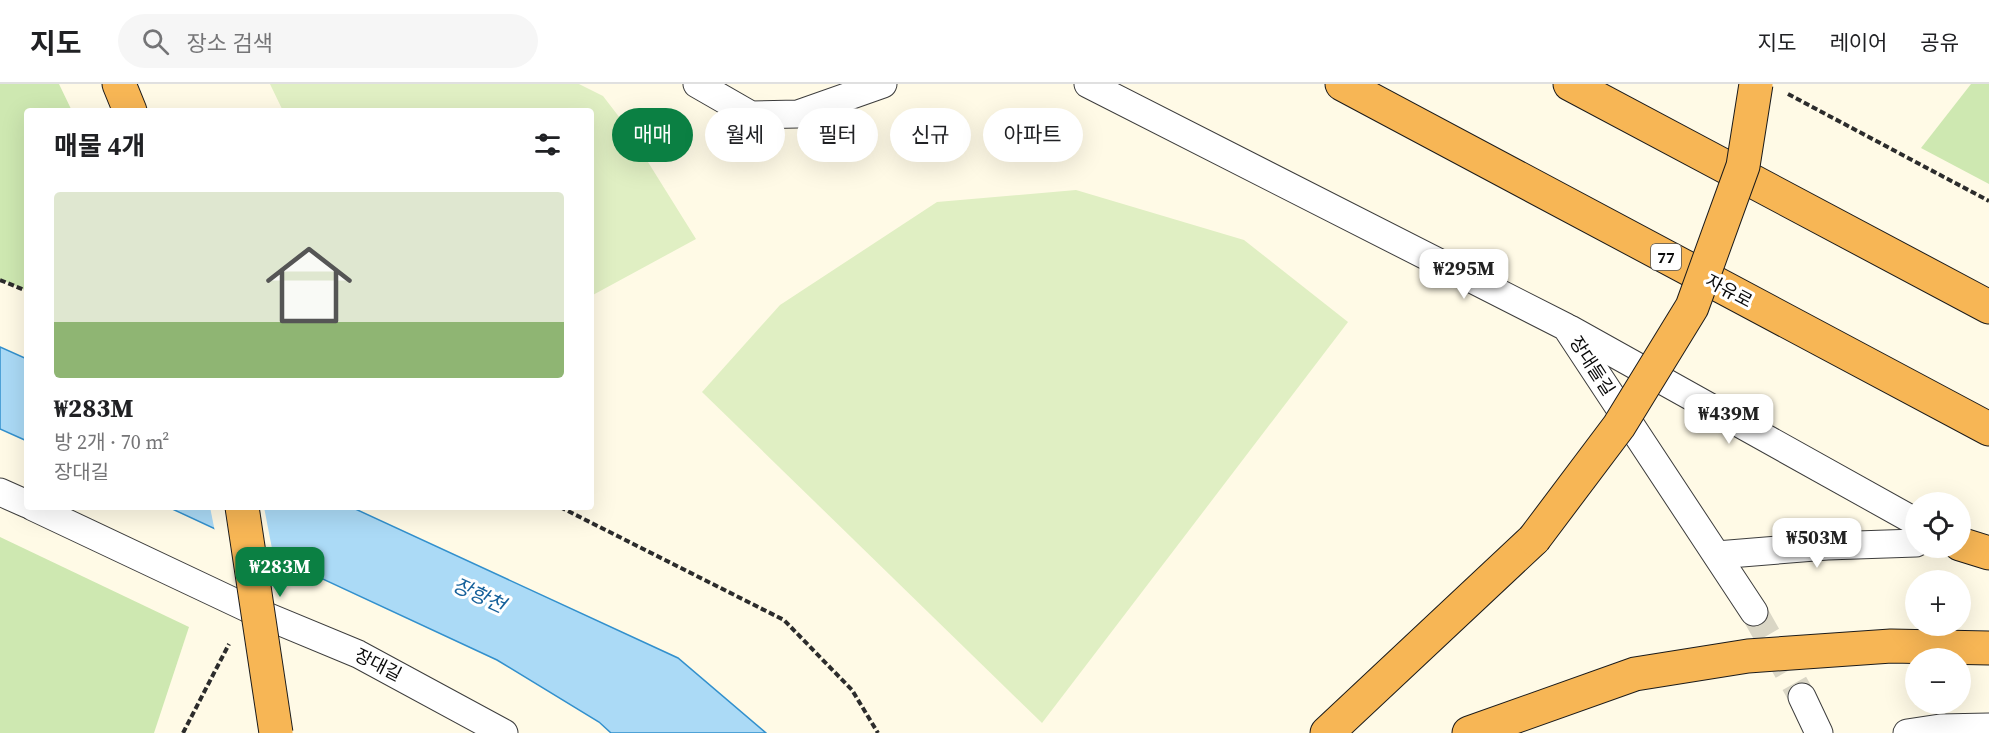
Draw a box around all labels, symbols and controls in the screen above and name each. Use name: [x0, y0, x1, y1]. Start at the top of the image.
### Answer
search box: [118, 14, 538, 68]
text: 지도: [30, 24, 82, 62]
icon: search: [139, 25, 172, 58]
text: 장소 검색: [187, 28, 273, 58]
text: 지도: [1758, 28, 1796, 57]
text: 레이어: [1829, 28, 1887, 57]
text: 공유: [1920, 28, 1959, 57]
chip: 매매: [612, 108, 693, 162]
chip: 월세: [705, 108, 785, 162]
chip: 필터: [797, 108, 878, 162]
chip: 신규: [890, 108, 971, 162]
chip: 아파트: [983, 108, 1083, 162]
text: 매물 4개: [54, 128, 145, 164]
icon: filters: [531, 128, 564, 161]
icon: home: [255, 231, 363, 339]
road number: 77: [1651, 244, 1681, 270]
pin: ₩295M: [1422, 249, 1506, 300]
text: ₩295M: [1433, 254, 1495, 282]
street label: 자유로: [1701, 268, 1757, 313]
street label: 장대들길: [1564, 331, 1621, 400]
text: ₩283M: [54, 390, 134, 426]
pin: ₩439M: [1687, 394, 1771, 445]
text: ₩439M: [1698, 399, 1760, 427]
text: 방 2개 · 70 m²: [54, 428, 169, 456]
text: 장대길: [54, 458, 109, 486]
map controls: [1905, 492, 1971, 714]
button: locate: [1905, 492, 1971, 558]
pin: ₩503M: [1775, 518, 1859, 569]
text: ₩503M: [1786, 523, 1848, 551]
pin: ₩283M: [238, 547, 322, 598]
text: ₩283M: [249, 552, 311, 580]
button: +: [1905, 570, 1971, 636]
water label: 장항천: [448, 571, 512, 620]
street label: 장대길: [350, 642, 406, 687]
button: −: [1905, 648, 1971, 714]

